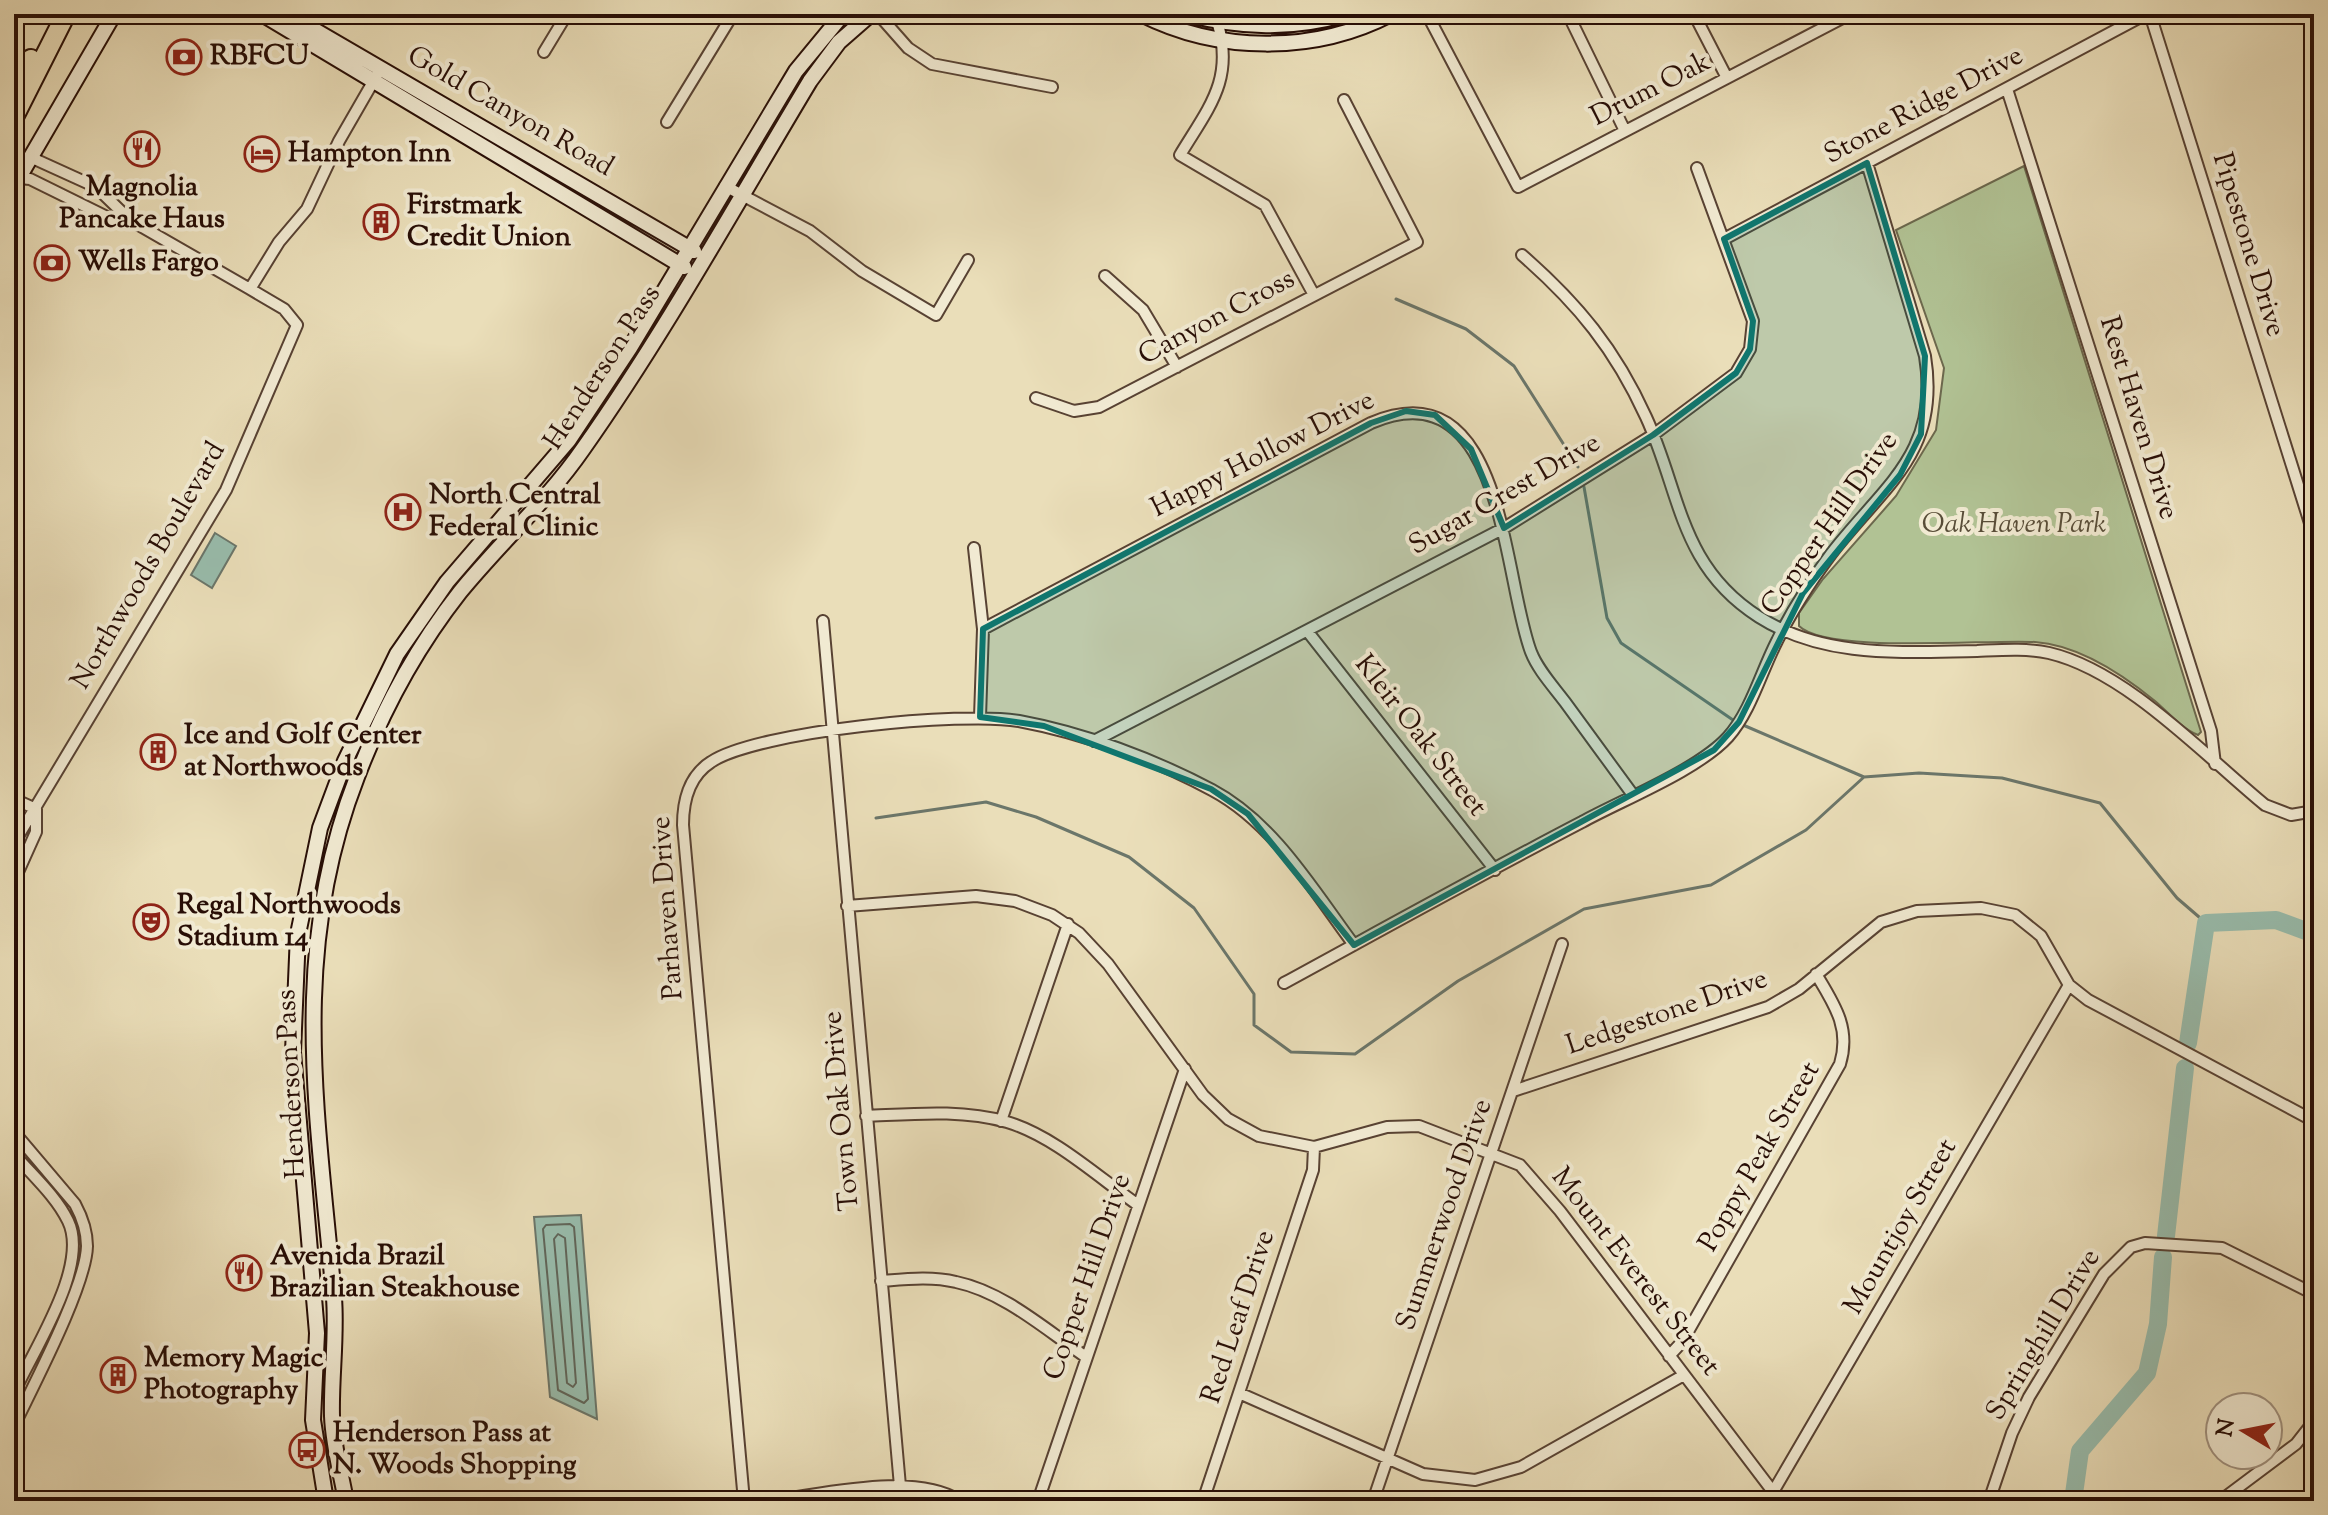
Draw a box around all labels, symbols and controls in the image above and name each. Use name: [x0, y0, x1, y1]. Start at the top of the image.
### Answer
place label: RBFCU: [210, 37, 309, 77]
street label: Gold Canyon Road: [399, 37, 621, 188]
street label: Stone Ridge Drive: [1817, 37, 2031, 175]
bank icon: RBFCU: [165, 38, 203, 76]
street label: Drum Oak: [1584, 43, 1718, 137]
restaurant icon: Magnolia Pancake Haus: [123, 130, 161, 168]
place label: Hampton Inn: [288, 134, 451, 174]
hotel icon: Hampton Inn: [243, 135, 281, 173]
street label: Pipestone Drive: [2201, 148, 2295, 342]
place label: Magnolia Pancake Haus: [59, 168, 225, 240]
place label: Firstmark Credit Union: [407, 186, 571, 258]
building icon: Firstmark Credit Union: [362, 203, 400, 241]
place label: Wells Fargo: [78, 243, 219, 283]
bank icon: Wells Fargo: [33, 244, 71, 282]
street label: Canyon Cross: [1132, 260, 1302, 376]
street label: Henderson Pass: [535, 278, 671, 458]
street label: Rest Haven Drive: [2088, 312, 2188, 524]
street label: Happy Hollow Drive: [1144, 381, 1382, 529]
street label: Sugar Crest Drive: [1402, 424, 1608, 566]
street label: Copper Hill Drive: [1752, 424, 1908, 624]
street label: Northwoods Boulevard: [62, 435, 236, 697]
place label: North Central Federal Clinic: [429, 476, 601, 548]
hospital icon: North Central Federal Clinic: [384, 493, 422, 531]
park label: Oak Haven Park: [1922, 505, 2107, 545]
street label: Kleir Oak Street: [1344, 647, 1496, 826]
place label: Ice and Golf Center at Northwoods: [184, 716, 422, 788]
building icon: Ice and Golf Center at Northwoods: [139, 733, 177, 771]
street label: Parhaven Drive: [642, 815, 694, 1001]
place label: Regal Northwoods Stadium 14: [177, 886, 401, 958]
theatre icon: Regal Northwoods Stadium 14: [132, 903, 170, 941]
street label: Ledgestone Drive: [1561, 960, 1773, 1066]
street label: Henderson Pass: [267, 988, 317, 1180]
street label: Town Oak Drive: [813, 1009, 871, 1213]
street label: Poppy Peak Street: [1689, 1054, 1831, 1259]
street label: Summerwood Drive: [1387, 1094, 1503, 1336]
street label: Mountjoy Street: [1834, 1131, 1968, 1322]
street label: Mount Everest Street: [1541, 1159, 1729, 1385]
street label: Copper Hill Drive: [1034, 1168, 1142, 1386]
street label: Red Leaf Drive: [1192, 1225, 1286, 1409]
place label: Avenida Brazil Brazilian Steakhouse: [270, 1237, 520, 1309]
street label: Springhill Drive: [1977, 1242, 2111, 1428]
restaurant icon: Avenida Brazil Brazilian Steakhouse: [225, 1254, 263, 1292]
place label: Memory Magic Photography: [144, 1339, 324, 1411]
building icon: Memory Magic Photography: [99, 1356, 137, 1394]
north arrow: [2204, 1391, 2284, 1471]
place label: Henderson Pass at N. Woods Shopping: [333, 1414, 577, 1486]
text: N: [2210, 1416, 2245, 1439]
bus stop icon: Henderson Pass at N. Woods Shopping: [288, 1431, 326, 1469]

